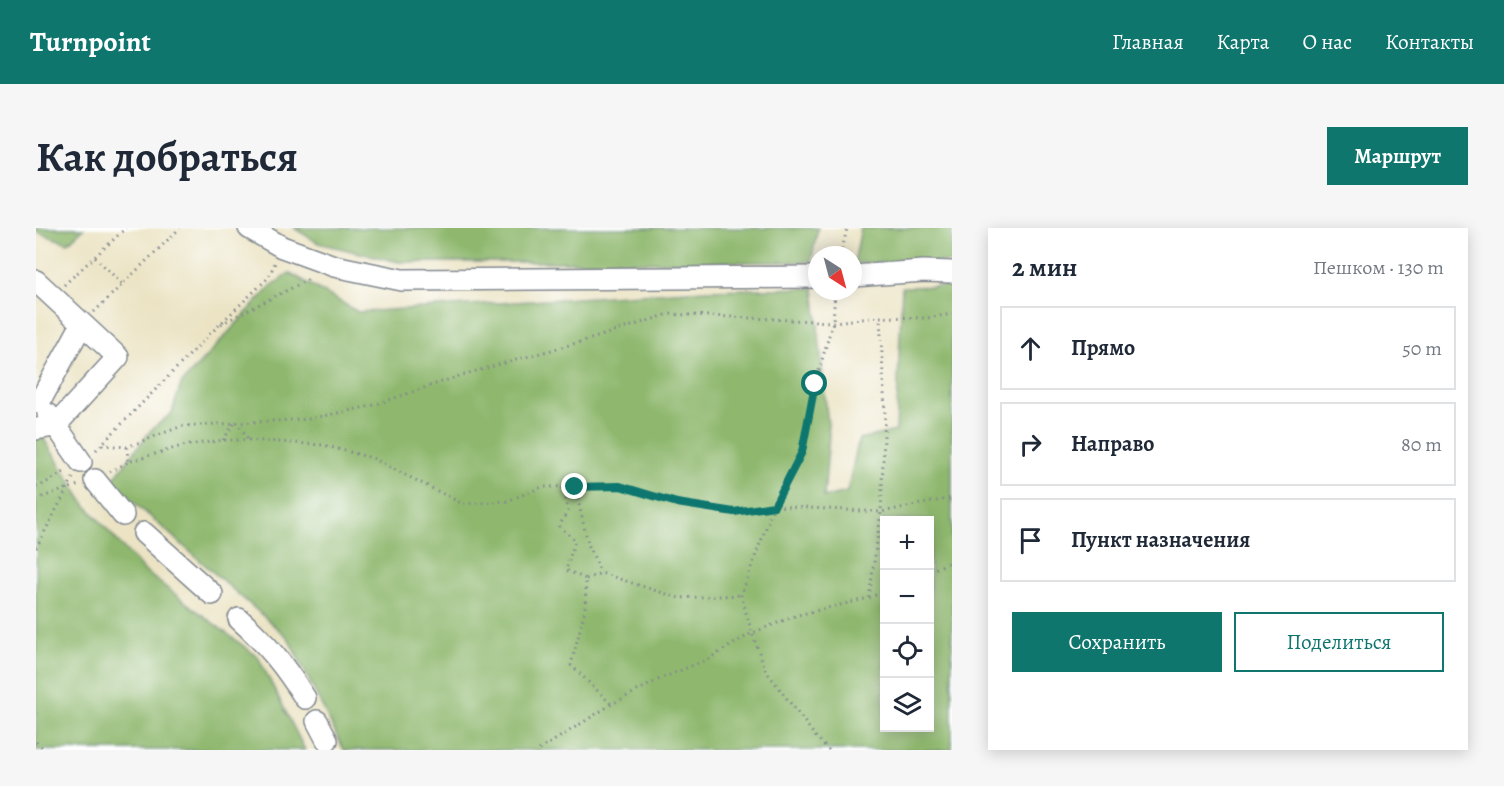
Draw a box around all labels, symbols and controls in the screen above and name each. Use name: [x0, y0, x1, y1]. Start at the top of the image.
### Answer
text: Turnpoint: [30, 23, 151, 61]
text: Главная: [1112, 28, 1184, 56]
text: Карта: [1217, 28, 1269, 56]
text: О нас: [1302, 28, 1352, 56]
text: Контакты: [1385, 28, 1474, 56]
button: Маршрут: [1327, 127, 1468, 185]
text: Как добраться: [36, 128, 298, 185]
north arrow: [808, 246, 862, 300]
text: 2 мин: [1012, 250, 1077, 285]
text: Пешком · 130 m: [1313, 254, 1444, 281]
icon: ahead: [1014, 332, 1047, 365]
text: Прямо: [1071, 333, 1135, 363]
text: 50 m: [1402, 335, 1442, 362]
route start: [801, 370, 827, 396]
icon: right: [1014, 428, 1047, 461]
text: Направо: [1071, 429, 1154, 459]
text: 80 m: [1401, 431, 1442, 458]
route end: [561, 473, 587, 499]
map controls: [880, 516, 934, 732]
button: +: [880, 516, 934, 570]
icon: arrive: [1014, 524, 1047, 557]
text: Пункт назначения: [1071, 525, 1250, 555]
button: −: [880, 570, 934, 624]
button: Сохранить: [1012, 612, 1222, 672]
button: Поделиться: [1234, 612, 1444, 672]
button: locate: [880, 624, 934, 678]
button: layers: [880, 678, 934, 732]

